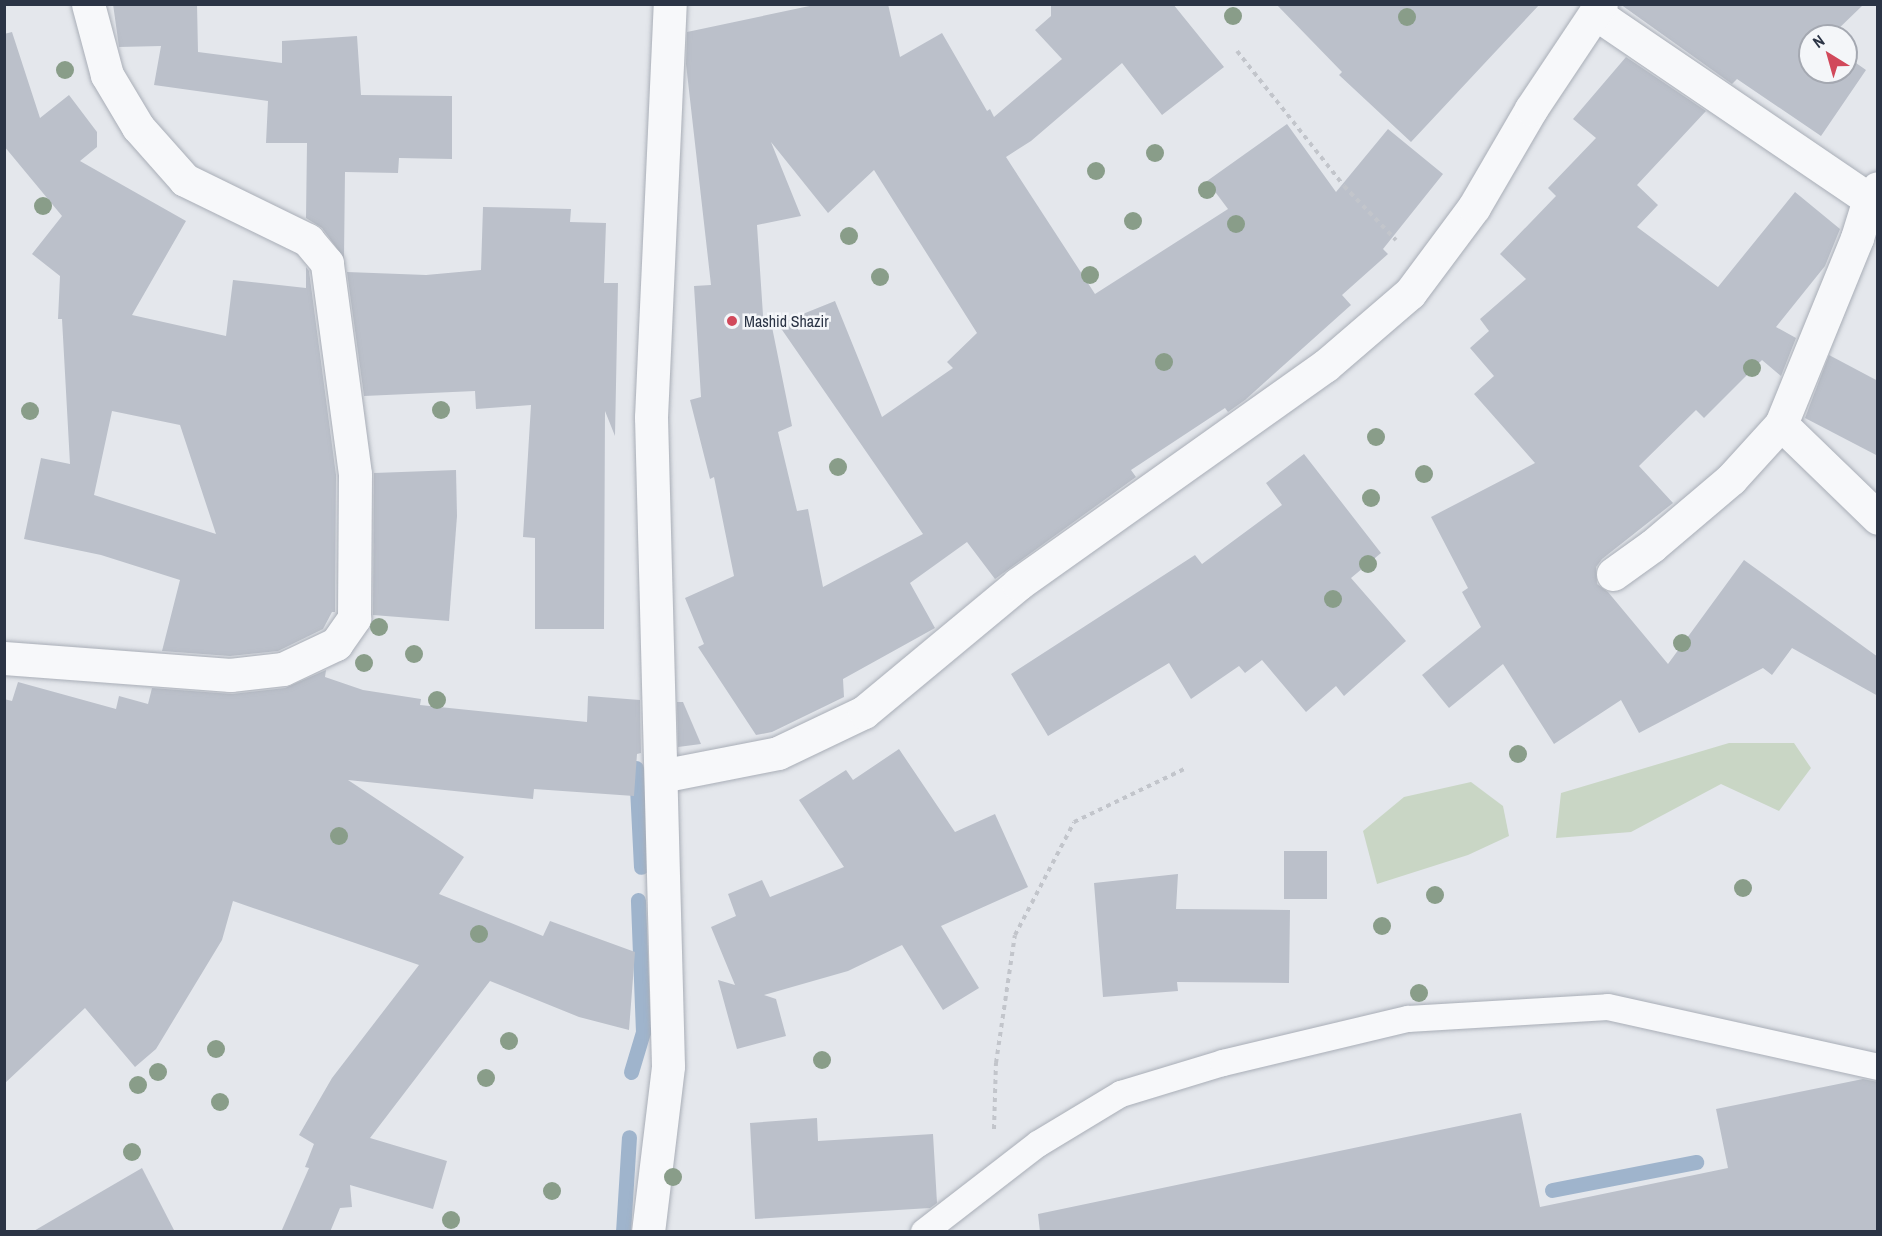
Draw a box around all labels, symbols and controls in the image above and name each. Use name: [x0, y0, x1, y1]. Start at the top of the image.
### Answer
north arrow: [1798, 24, 1858, 84]
text: N: [1808, 30, 1829, 53]
place label: Mashid Shazir: [744, 311, 829, 331]
marker: Mashid Shazir: [725, 314, 739, 328]

